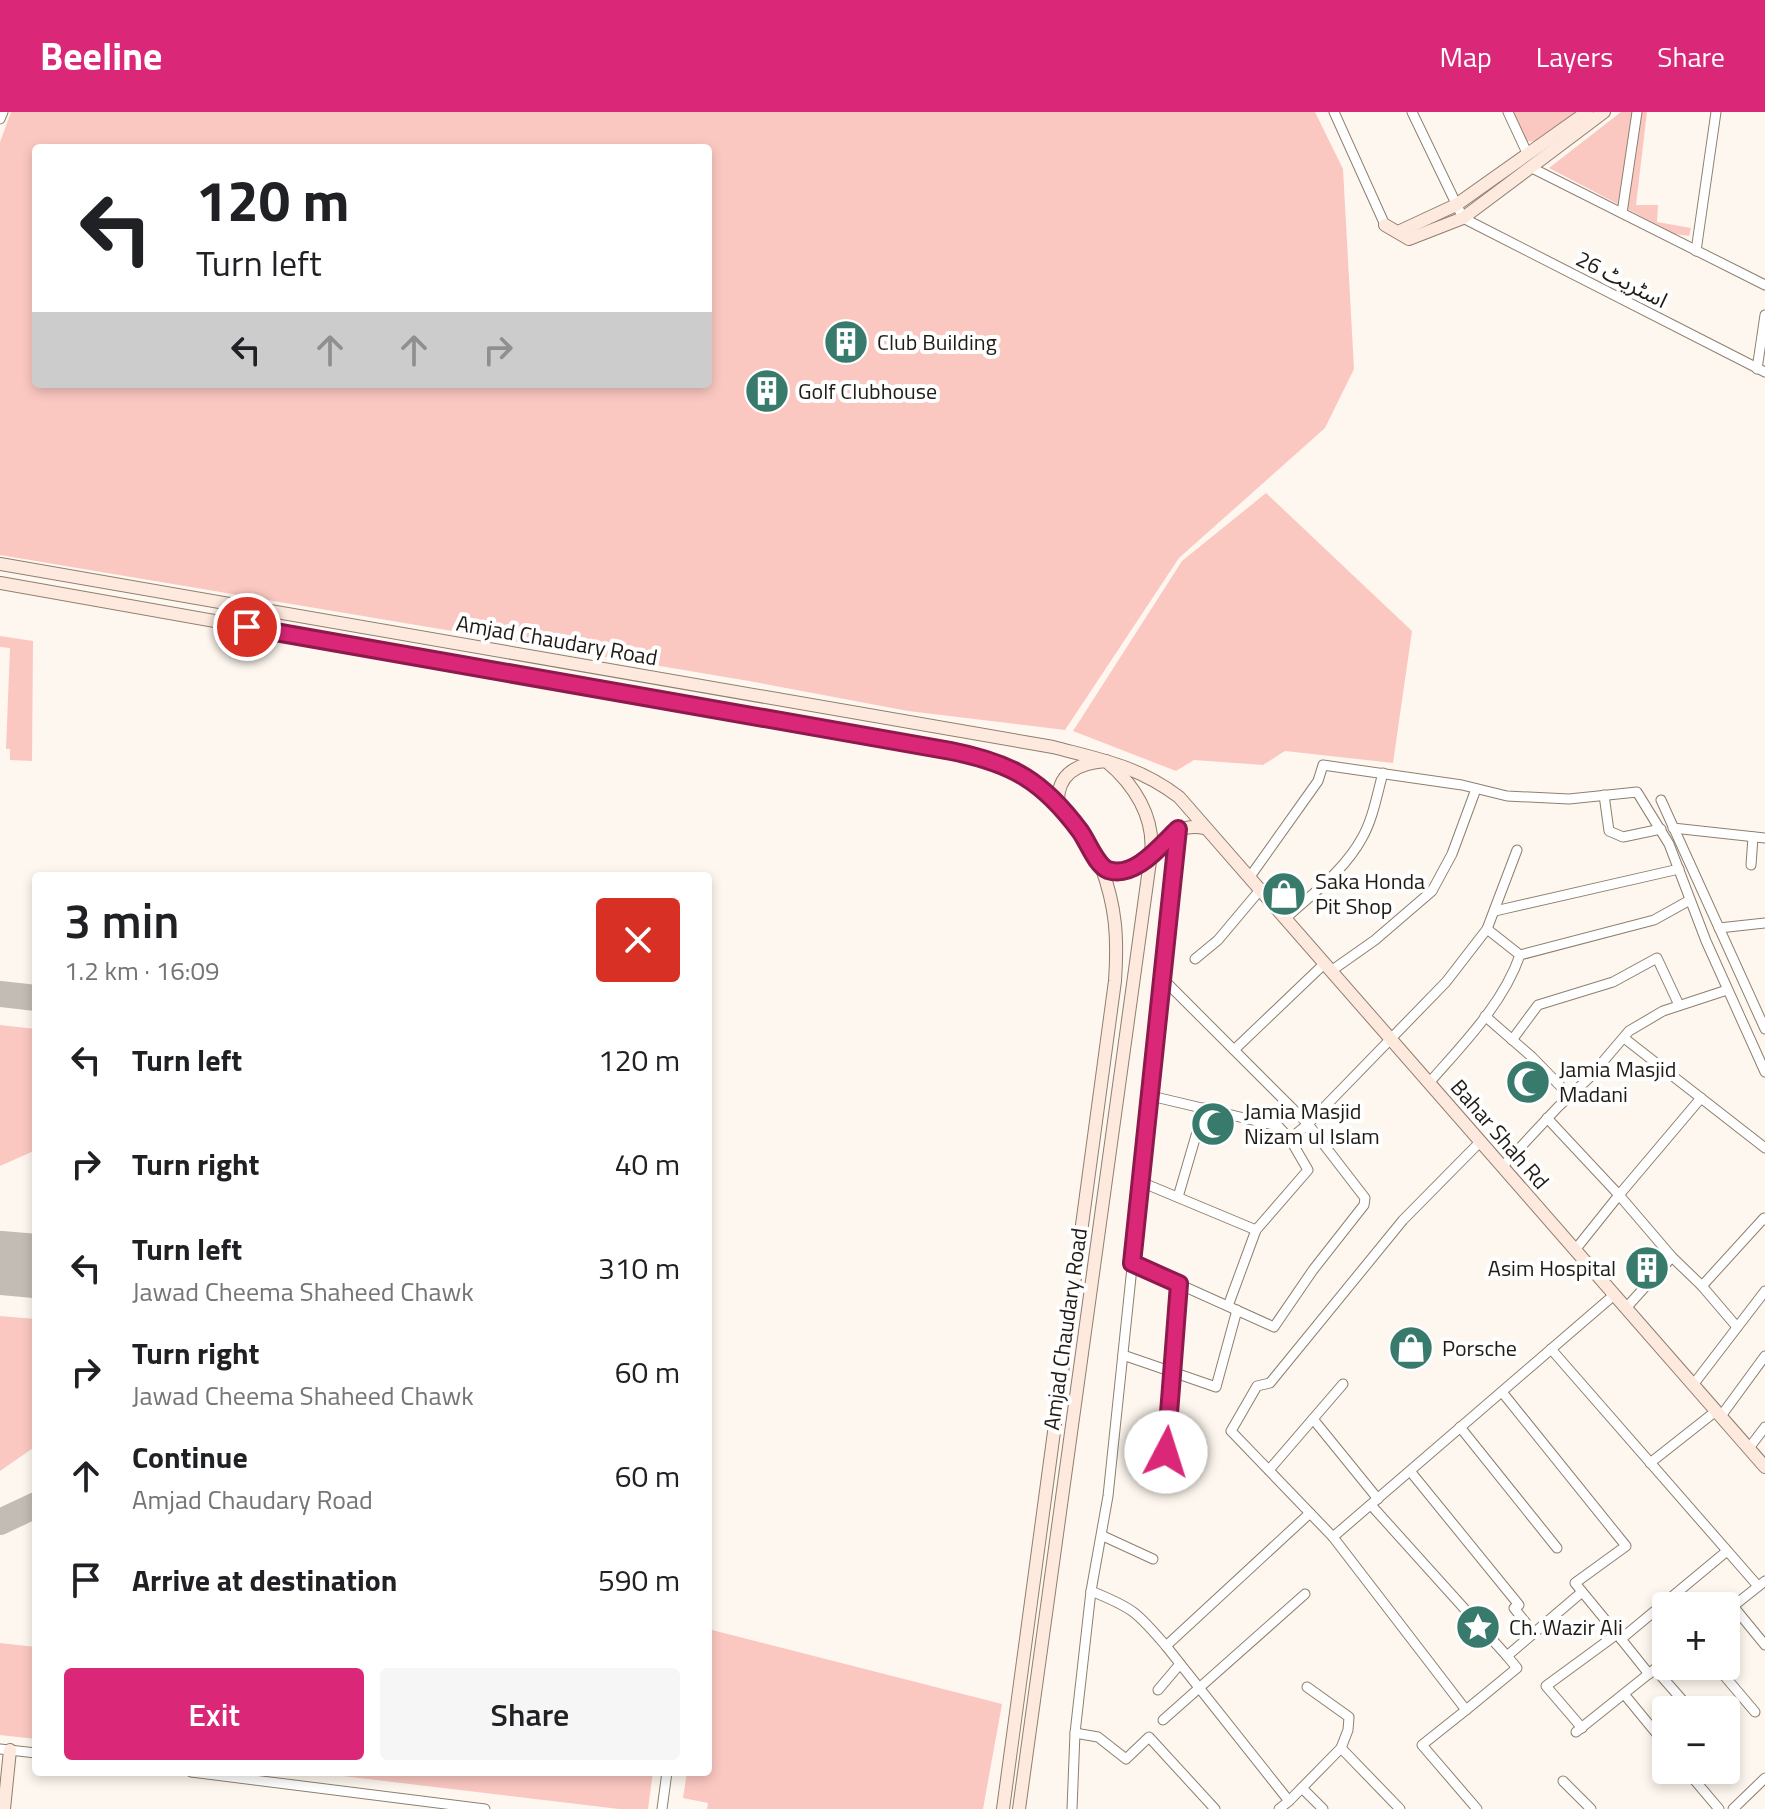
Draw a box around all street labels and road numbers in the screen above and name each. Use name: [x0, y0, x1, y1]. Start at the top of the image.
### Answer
street label: اسٹریٹ 26: [1570, 241, 1674, 317]
street label: Amjad Chaudary Road: [454, 606, 660, 674]
street label: Bahar Shah Rd: [1442, 1071, 1558, 1197]
street label: Amjad Chaudary Road: [1034, 1226, 1096, 1432]

